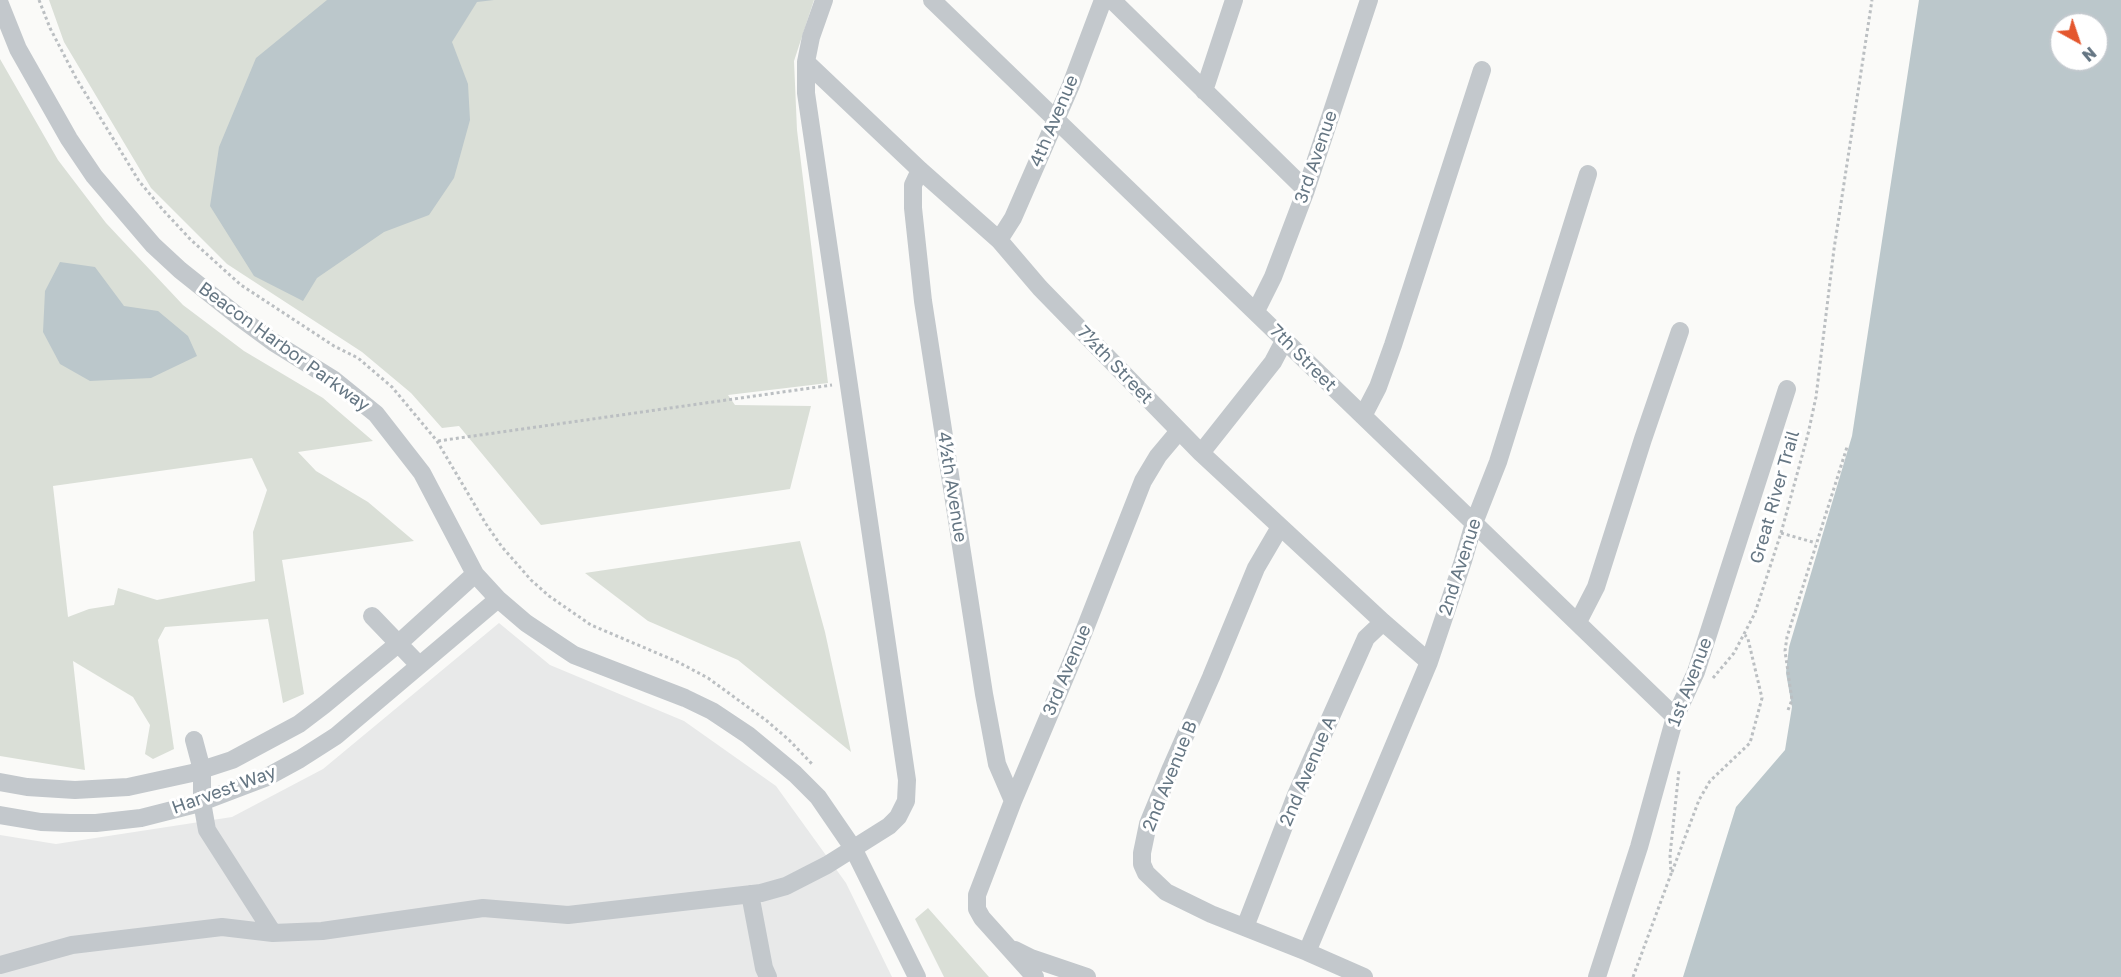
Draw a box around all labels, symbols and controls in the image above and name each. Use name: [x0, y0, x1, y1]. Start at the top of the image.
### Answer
north arrow: [2049, 12, 2109, 72]
text: N: [2078, 43, 2100, 66]
street label: 4th Avenue: [1025, 72, 1083, 170]
street label: 3rd Avenue: [1290, 108, 1342, 206]
street label: Beacon Harbor Parkway: [194, 278, 374, 416]
street label: 7th Street: [1265, 320, 1341, 396]
street label: 7½th Street: [1073, 322, 1157, 408]
street label: Great River Trail: [1746, 428, 1804, 566]
street label: 4½th Avenue: [933, 430, 971, 544]
street label: 2nd Avenue: [1434, 516, 1486, 618]
street label: 3rd Avenue: [1038, 621, 1096, 719]
street label: 1st Avenue: [1663, 634, 1717, 730]
street label: 2nd Avenue A: [1275, 713, 1341, 829]
street label: 2nd Avenue B: [1138, 718, 1202, 834]
street label: Harvest Way: [169, 761, 279, 819]

